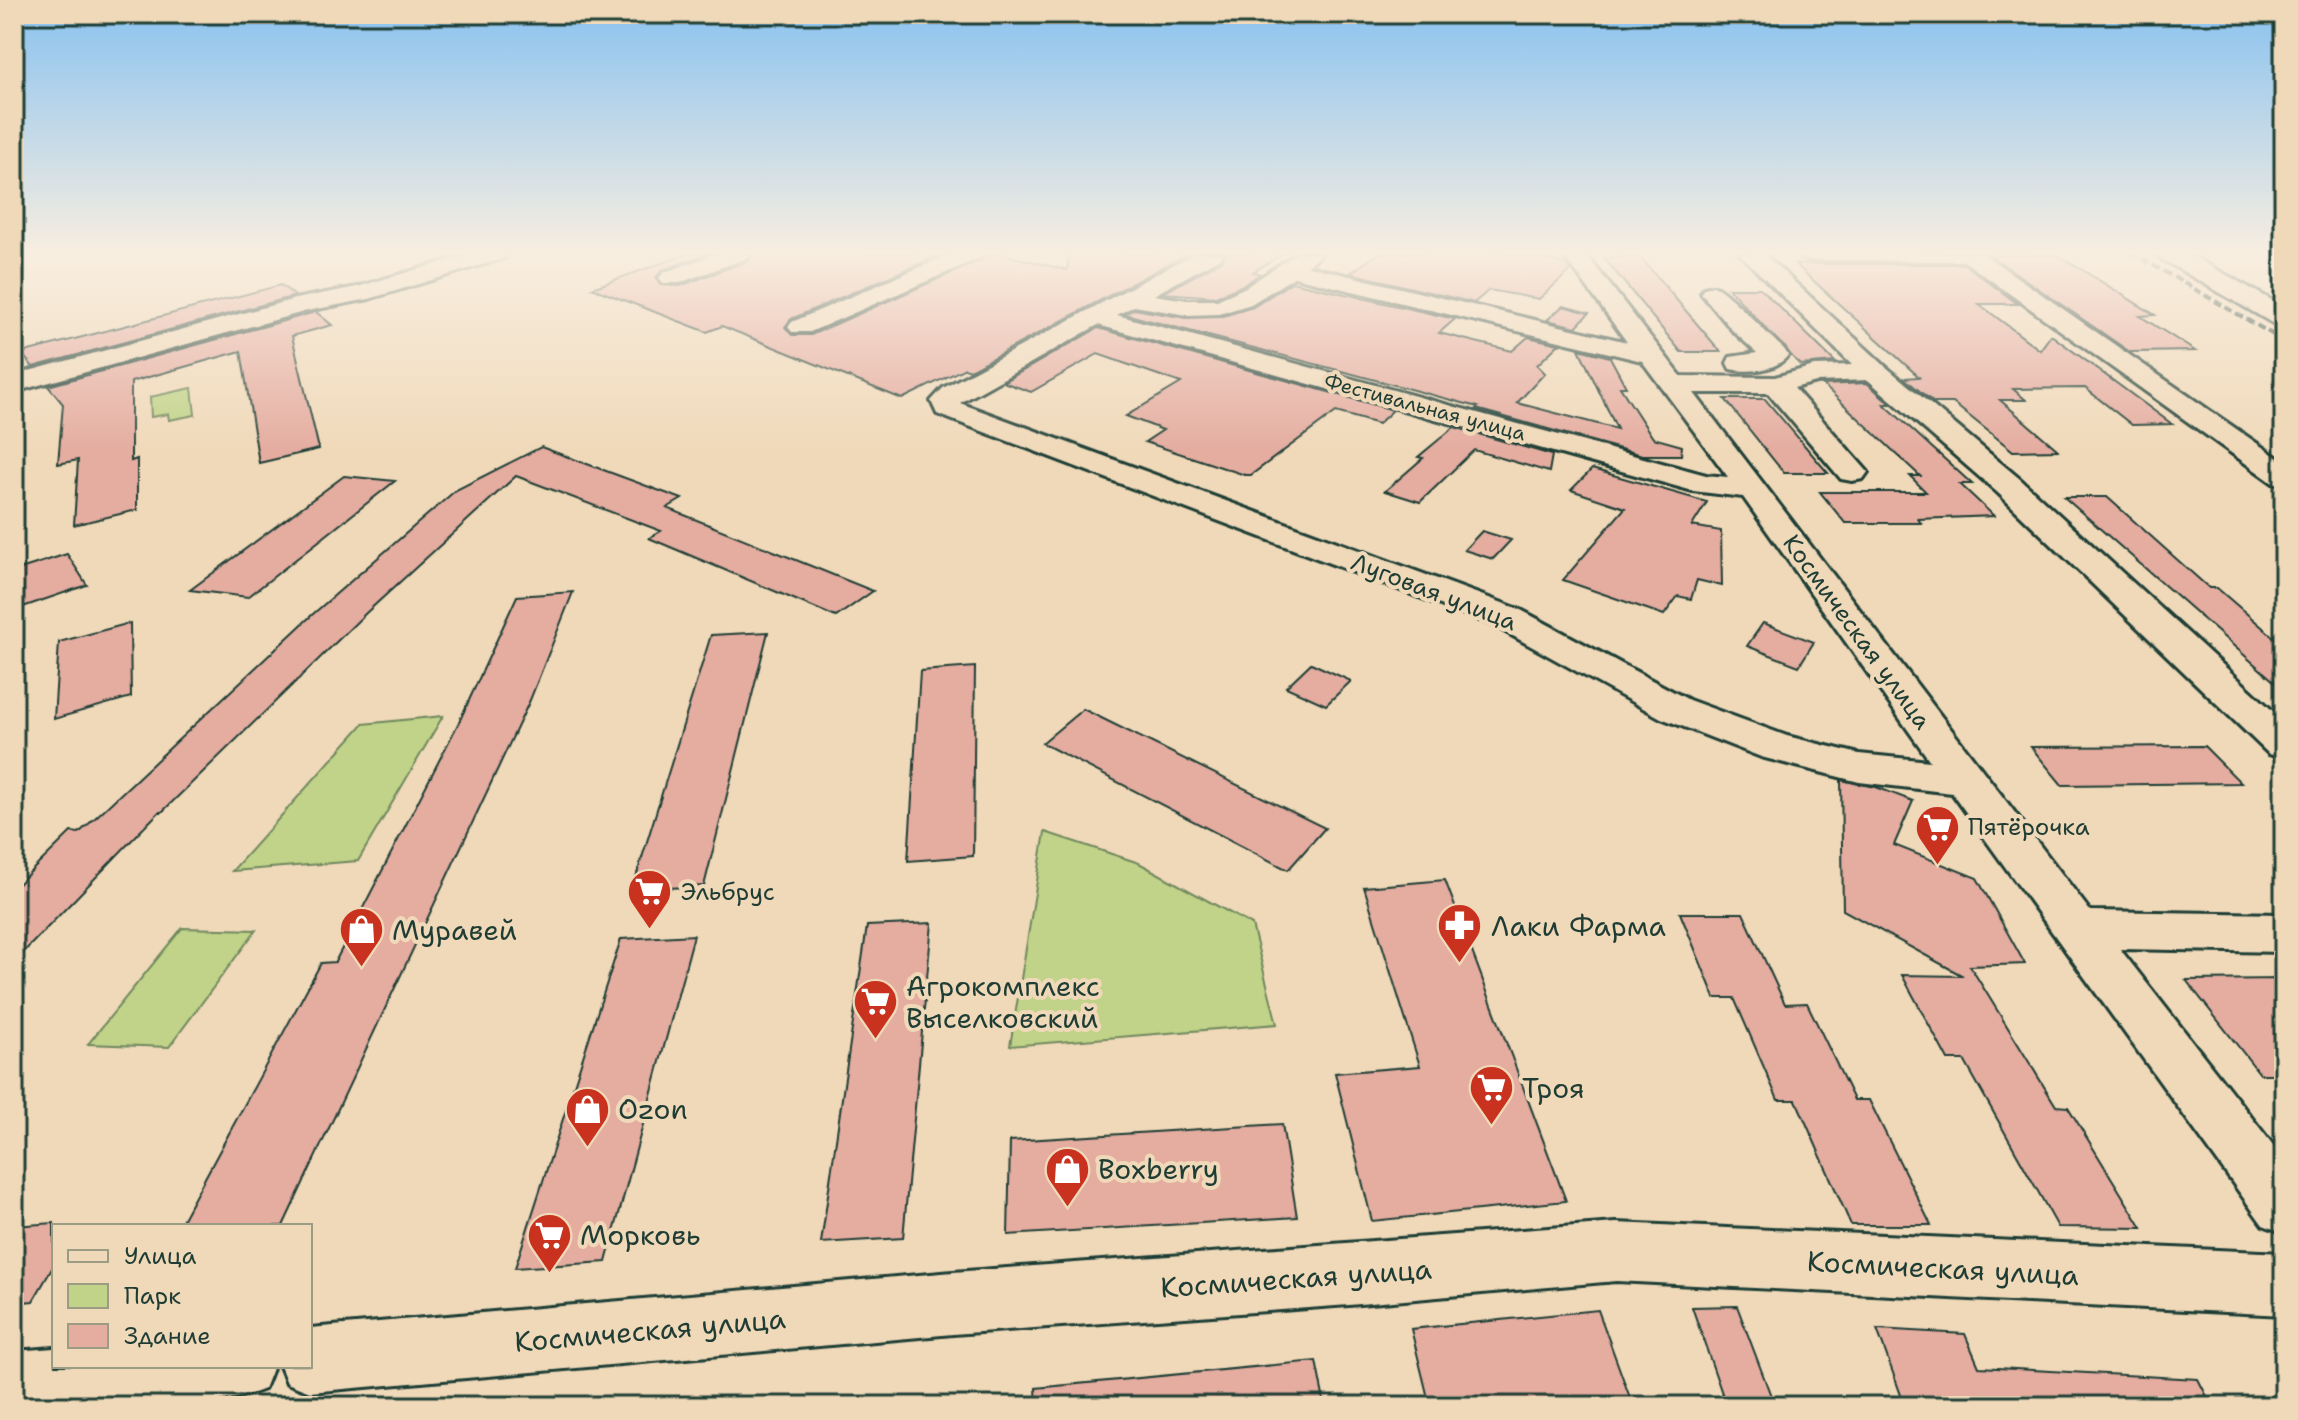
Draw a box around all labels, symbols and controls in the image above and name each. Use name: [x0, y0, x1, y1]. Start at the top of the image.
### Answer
street label: Фестивальная улица: [1321, 368, 1529, 447]
street label: Космическая улица: [1775, 528, 1939, 736]
street label: Луговая улица: [1347, 546, 1521, 638]
supermarket icon: Пятёрочка: [1913, 803, 1961, 866]
place label: Пятёрочка: [1968, 811, 2090, 843]
supermarket icon: Эльбрус: [626, 868, 674, 931]
place label: Эльбрус: [681, 876, 775, 908]
pharmacy icon: Лаки Фарма: [1436, 902, 1484, 965]
shop icon: Муравей: [337, 906, 385, 969]
place label: Лаки Фарма: [1491, 907, 1666, 945]
place label: Муравей: [392, 911, 517, 949]
place label: Агрокомплекс Выселковский: [906, 967, 1100, 1037]
supermarket icon: Агрокомплекс Выселковский: [851, 978, 899, 1041]
supermarket icon: Троя: [1467, 1064, 1515, 1127]
place label: Троя: [1522, 1069, 1585, 1107]
shop icon: Ozon: [563, 1085, 611, 1148]
place label: Ozon: [618, 1090, 688, 1128]
shop icon: Boxberry: [1043, 1145, 1091, 1208]
place label: Boxberry: [1098, 1150, 1219, 1188]
supermarket icon: Морковь: [525, 1211, 573, 1274]
place label: Морковь: [580, 1216, 701, 1254]
legend: [52, 1224, 312, 1368]
text: Улица: [124, 1240, 197, 1272]
street label: Космическая улица: [1806, 1242, 2080, 1294]
street label: Космическая улица: [1159, 1250, 1433, 1306]
text: Парк: [124, 1280, 181, 1312]
street label: Космическая улица: [513, 1299, 787, 1361]
text: Здание: [124, 1320, 211, 1352]

